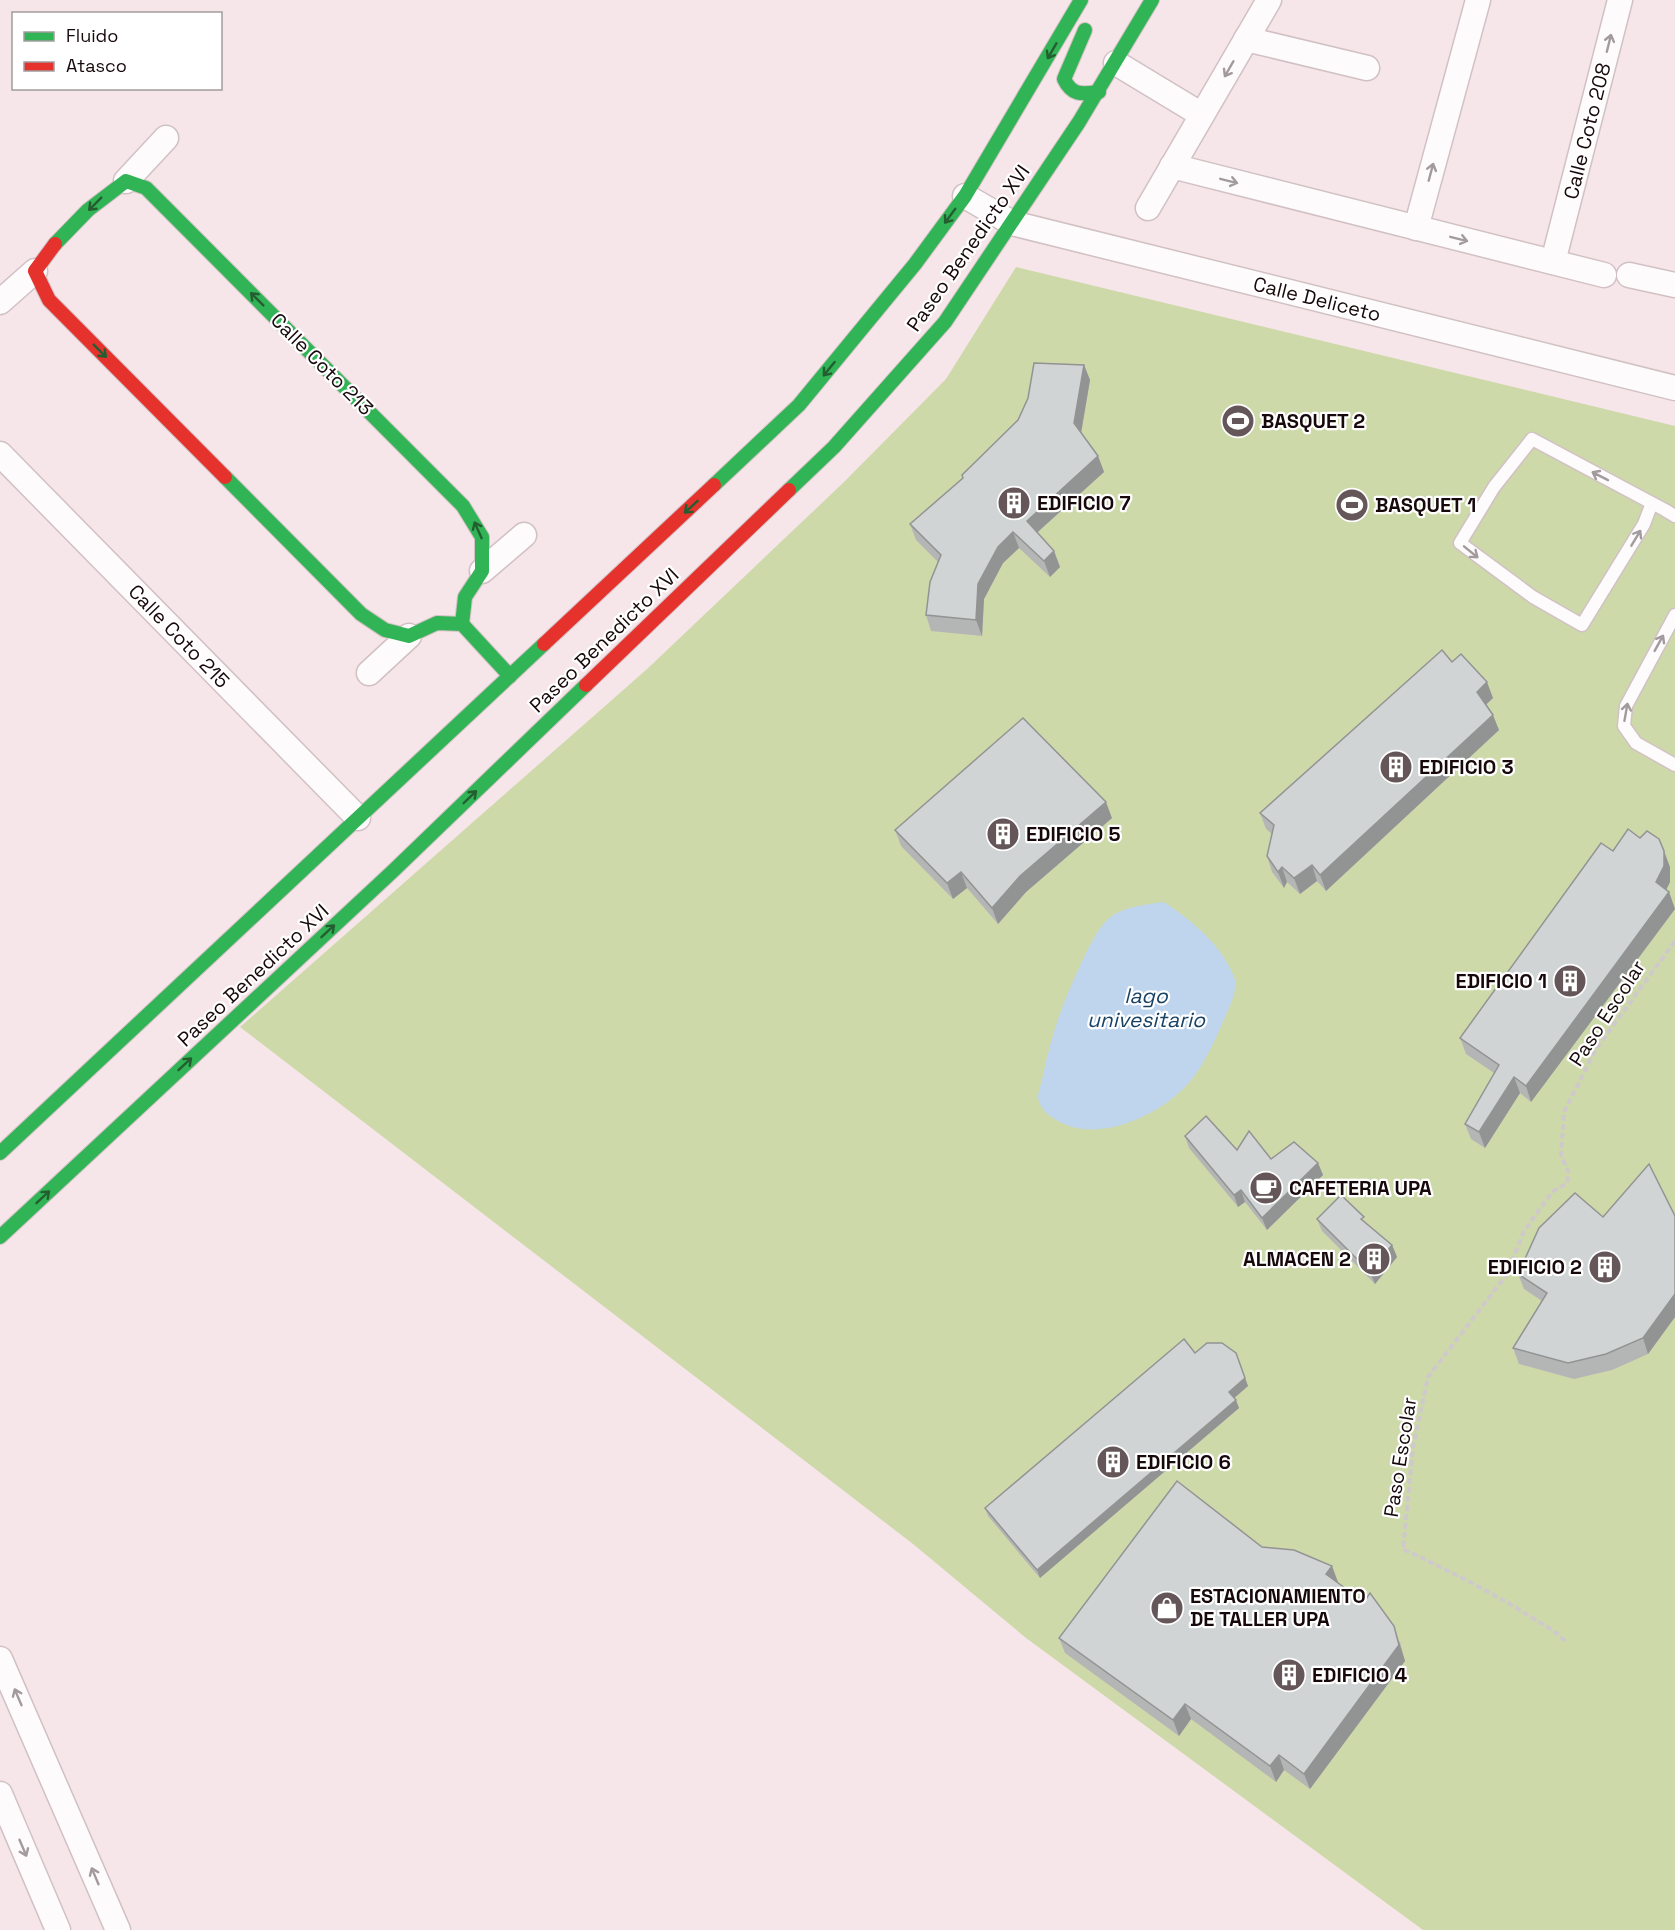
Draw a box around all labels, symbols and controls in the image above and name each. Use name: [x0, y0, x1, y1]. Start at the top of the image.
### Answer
legend: [12, 12, 222, 90]
text: Fluido: [66, 24, 118, 47]
one-way arrow: [1604, 33, 1616, 52]
one-way arrow: [1046, 42, 1058, 59]
text: Atasco: [66, 54, 127, 77]
one-way arrow: [1223, 60, 1235, 77]
street label: Calle Coto 208: [1557, 60, 1617, 202]
street label: Paseo Benedicto XVI: [901, 159, 1035, 337]
one-way arrow: [1426, 162, 1437, 181]
one-way arrow: [1219, 175, 1238, 187]
one-way arrow: [88, 197, 103, 211]
one-way arrow: [943, 208, 956, 224]
one-way arrow: [1449, 233, 1468, 245]
street label: Calle Deliceto: [1250, 271, 1384, 327]
one-way arrow: [249, 291, 264, 306]
street label: Calle Coto 213: [265, 307, 379, 421]
one-way arrow: [93, 344, 107, 359]
one-way arrow: [822, 361, 835, 377]
sports icon: BASQUET 2: [1220, 403, 1256, 439]
place label: BASQUET 2: [1261, 408, 1365, 434]
one-way arrow: [1591, 470, 1609, 482]
building icon: EDIFICIO 7: [996, 485, 1032, 521]
sports icon: BASQUET 1: [1334, 487, 1370, 523]
place label: EDIFICIO 7: [1037, 490, 1130, 516]
place label: BASQUET 1: [1375, 492, 1476, 518]
one-way arrow: [683, 500, 698, 514]
one-way arrow: [472, 521, 483, 539]
one-way arrow: [1630, 530, 1642, 547]
one-way arrow: [1462, 545, 1478, 558]
street label: Paseo Benedicto XVI: [524, 562, 684, 718]
street label: Calle Coto 215: [123, 579, 235, 693]
one-way arrow: [1654, 634, 1665, 652]
one-way arrow: [1621, 703, 1632, 722]
building icon: EDIFICIO 3: [1378, 749, 1414, 785]
place label: EDIFICIO 3: [1419, 754, 1514, 780]
one-way arrow: [462, 790, 477, 804]
building icon: EDIFICIO 5: [985, 816, 1021, 852]
place label: EDIFICIO 5: [1026, 821, 1120, 847]
street label: Paseo Benedicto XVI: [172, 898, 334, 1052]
one-way arrow: [320, 925, 335, 939]
street label: Paso Escolar: [1563, 955, 1651, 1071]
building icon: EDIFICIO 1: [1552, 963, 1588, 999]
place label: EDIFICIO 1: [1456, 968, 1547, 994]
water label: lago univesitario: [1087, 982, 1206, 1033]
one-way arrow: [178, 1057, 193, 1071]
cafe icon: CAFETERIA UPA: [1248, 1170, 1284, 1206]
place label: CAFETERIA UPA: [1289, 1175, 1432, 1201]
one-way arrow: [35, 1190, 50, 1204]
building icon: ALMACEN 2: [1356, 1241, 1392, 1277]
place label: ALMACEN 2: [1243, 1246, 1351, 1272]
building icon: EDIFICIO 2: [1587, 1249, 1623, 1285]
place label: EDIFICIO 2: [1488, 1254, 1582, 1280]
street label: Paso Escolar: [1378, 1395, 1422, 1519]
building icon: EDIFICIO 6: [1095, 1444, 1131, 1480]
place label: EDIFICIO 6: [1136, 1449, 1231, 1475]
place label: ESTACIONAMIENTO DE TALLER UPA: [1190, 1583, 1366, 1632]
shop icon: ESTACIONAMIENTO DE TALLER UPA: [1149, 1590, 1185, 1626]
building icon: EDIFICIO 4: [1271, 1657, 1307, 1693]
place label: EDIFICIO 4: [1312, 1662, 1407, 1688]
one-way arrow: [12, 1688, 24, 1706]
one-way arrow: [18, 1838, 29, 1856]
one-way arrow: [89, 1868, 100, 1886]

